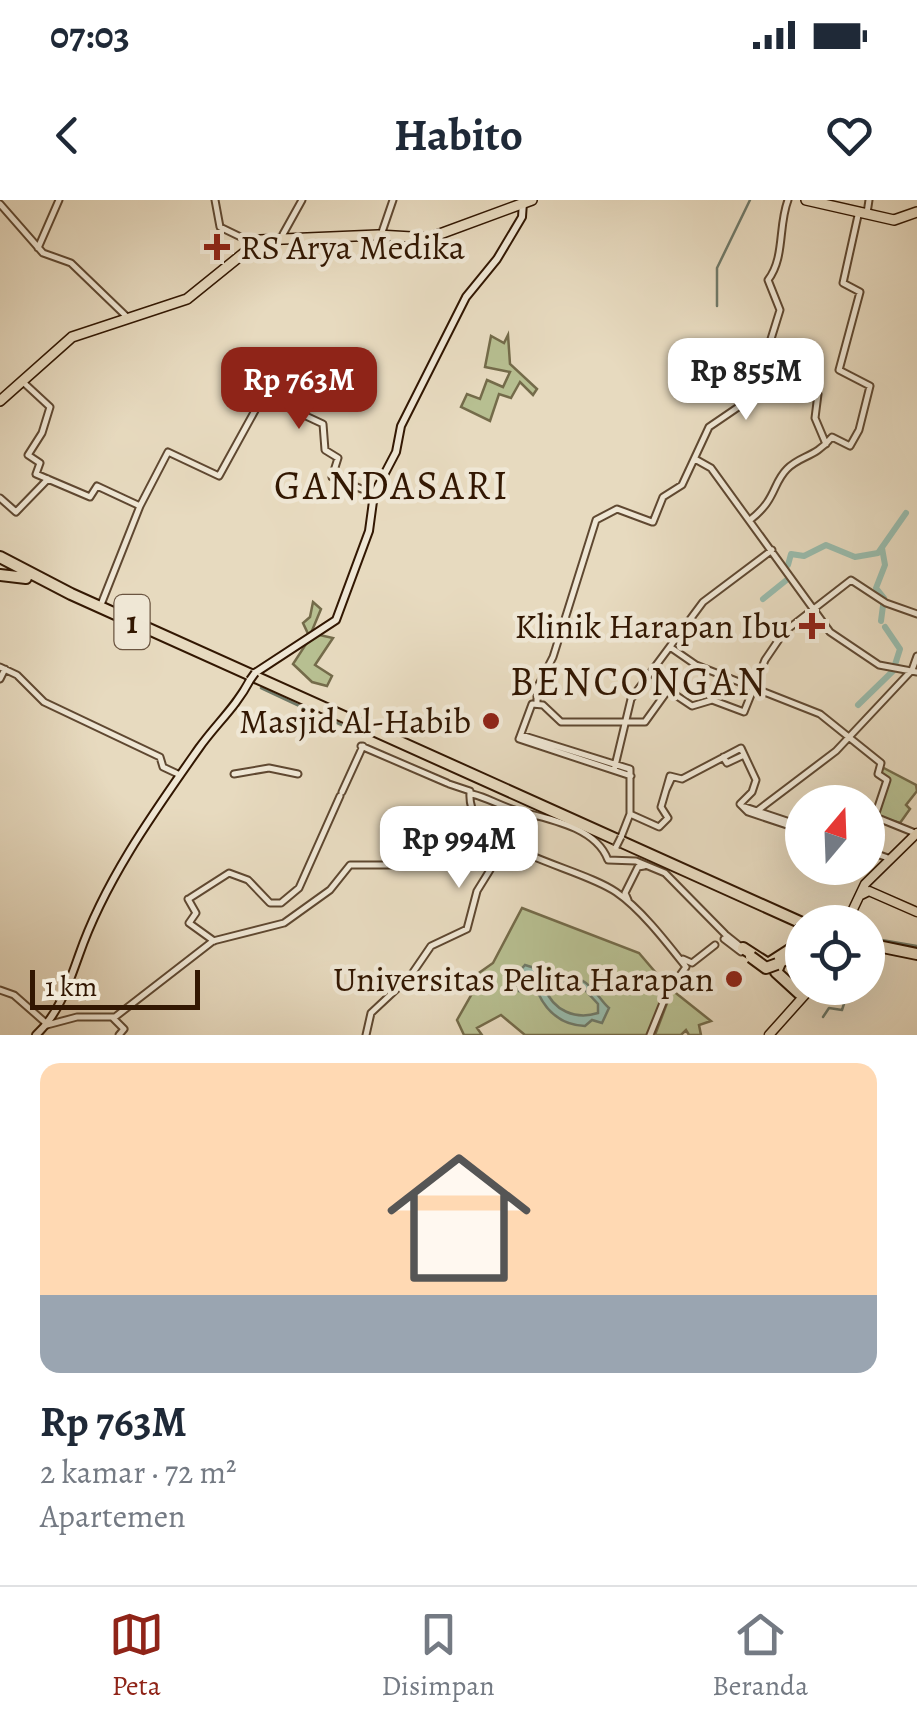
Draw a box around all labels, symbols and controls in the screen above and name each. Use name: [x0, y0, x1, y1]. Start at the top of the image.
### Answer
text: 07:03: [50, 9, 130, 61]
text: Habito: [394, 104, 523, 166]
icon: back: [40, 108, 95, 163]
icon: heart: [822, 108, 877, 163]
place label: RS Arya Medika: [240, 223, 466, 271]
marker: RS Arya Medika: [204, 234, 230, 260]
pin: Rp 855M: [654, 338, 838, 423]
pin: Rp 763M: [207, 347, 391, 432]
text: Rp 855M: [690, 348, 802, 392]
text: Rp 763M: [243, 357, 355, 401]
district label: GANDASARI: [274, 458, 510, 513]
road number: 1: [114, 595, 150, 649]
place label: Klinik Harapan Ibu: [515, 602, 790, 650]
marker: Klinik Harapan Ibu: [799, 613, 825, 639]
district label: BENCONGAN: [510, 654, 768, 709]
place label: Masjid Al-Habib: [239, 697, 471, 745]
marker: Masjid Al-Habib: [480, 710, 502, 732]
north arrow: [785, 785, 885, 885]
map controls: [785, 785, 885, 1005]
pin: Rp 994M: [367, 806, 551, 891]
text: Rp 994M: [402, 816, 516, 860]
button: locate: [785, 905, 885, 1005]
place label: Universitas Pelita Harapan: [333, 955, 714, 1003]
scale bar: [30, 965, 200, 1010]
text: 1 km: [45, 968, 97, 1006]
marker: Universitas Pelita Harapan: [723, 968, 745, 990]
icon: home: [369, 1128, 549, 1308]
text: Rp 763M: [40, 1393, 187, 1450]
text: 2 kamar · 72 m²: [40, 1450, 237, 1494]
text: Apartemen: [40, 1494, 186, 1538]
tab: Peta: [109, 1607, 164, 1705]
tab: Disimpan: [381, 1607, 495, 1705]
tab: Beranda: [712, 1607, 808, 1705]

